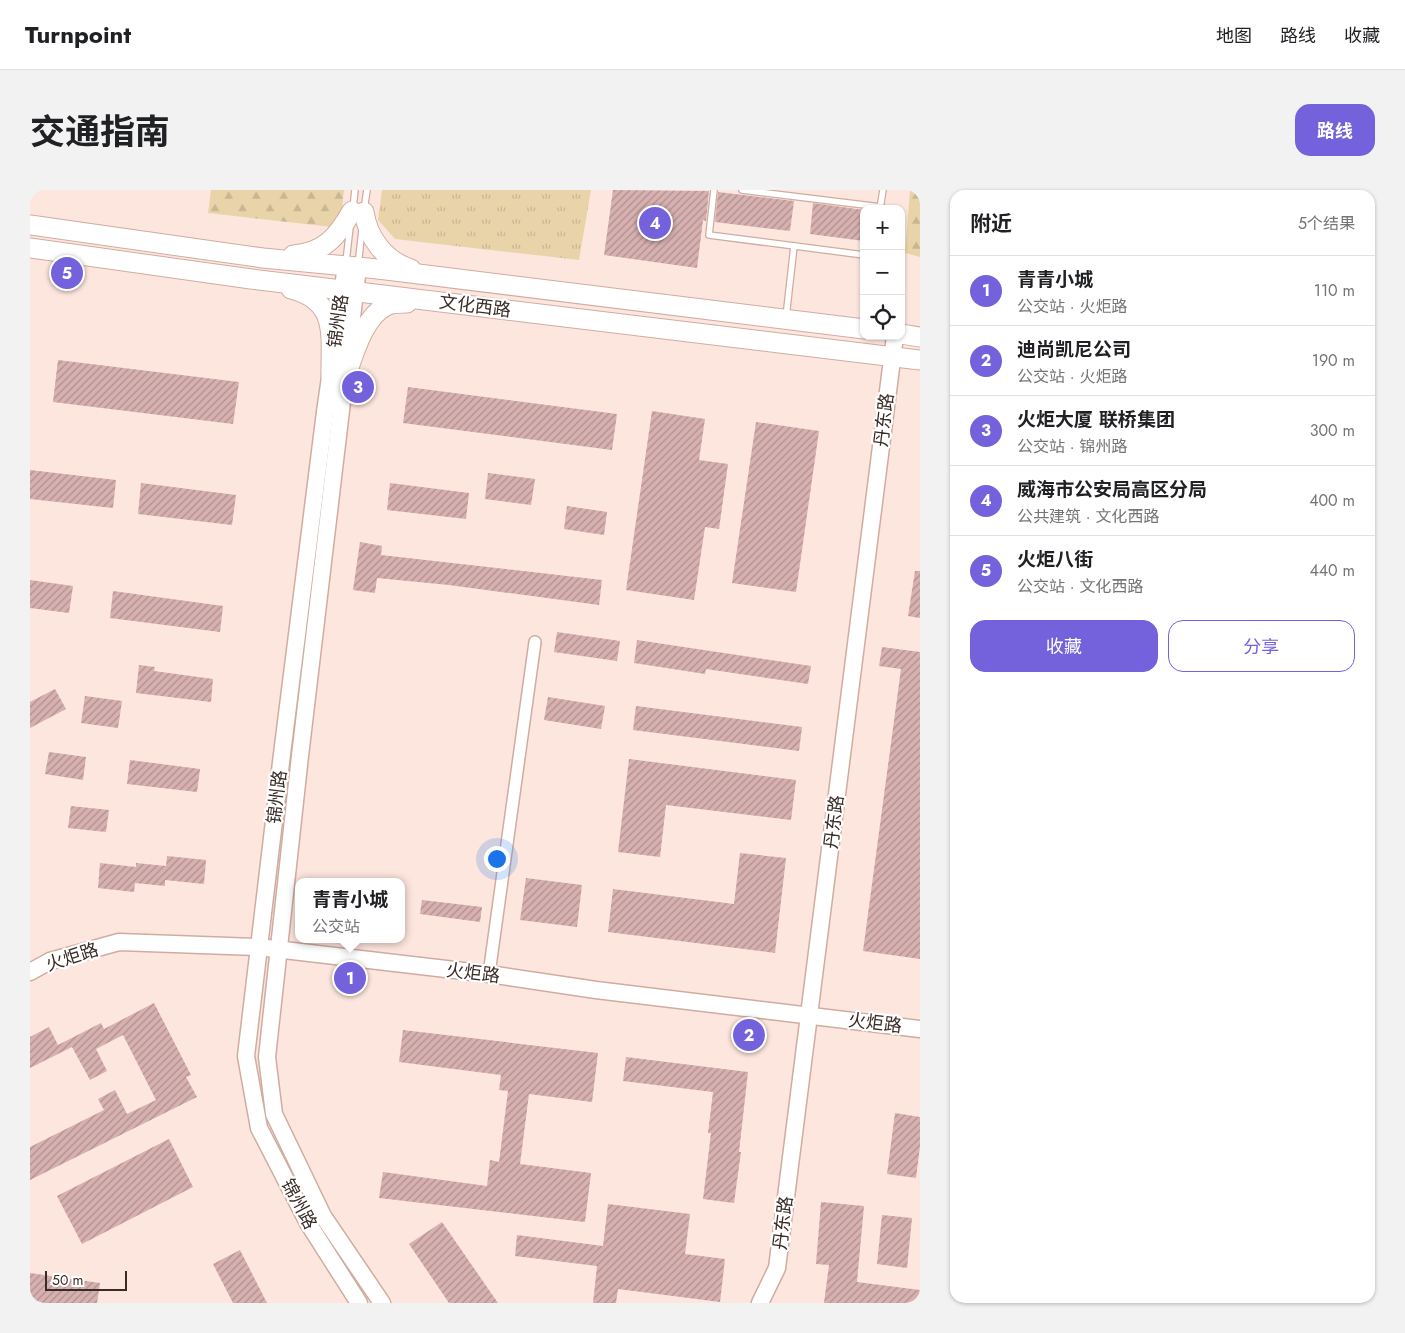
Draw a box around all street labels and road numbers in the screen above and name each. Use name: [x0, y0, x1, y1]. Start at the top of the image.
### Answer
street label: 文化西路: [438, 289, 512, 323]
street label: 锦州路: [321, 292, 355, 350]
street label: 丹东路: [868, 392, 900, 448]
street label: 锦州路: [261, 769, 293, 825]
street label: 丹东路: [818, 794, 850, 850]
street label: 火炬路: [42, 936, 102, 978]
street label: 火炬路: [445, 957, 501, 989]
street label: 火炬路: [847, 1007, 903, 1039]
street label: 锦州路: [275, 1174, 323, 1234]
street label: 丹东路: [767, 1195, 799, 1251]

